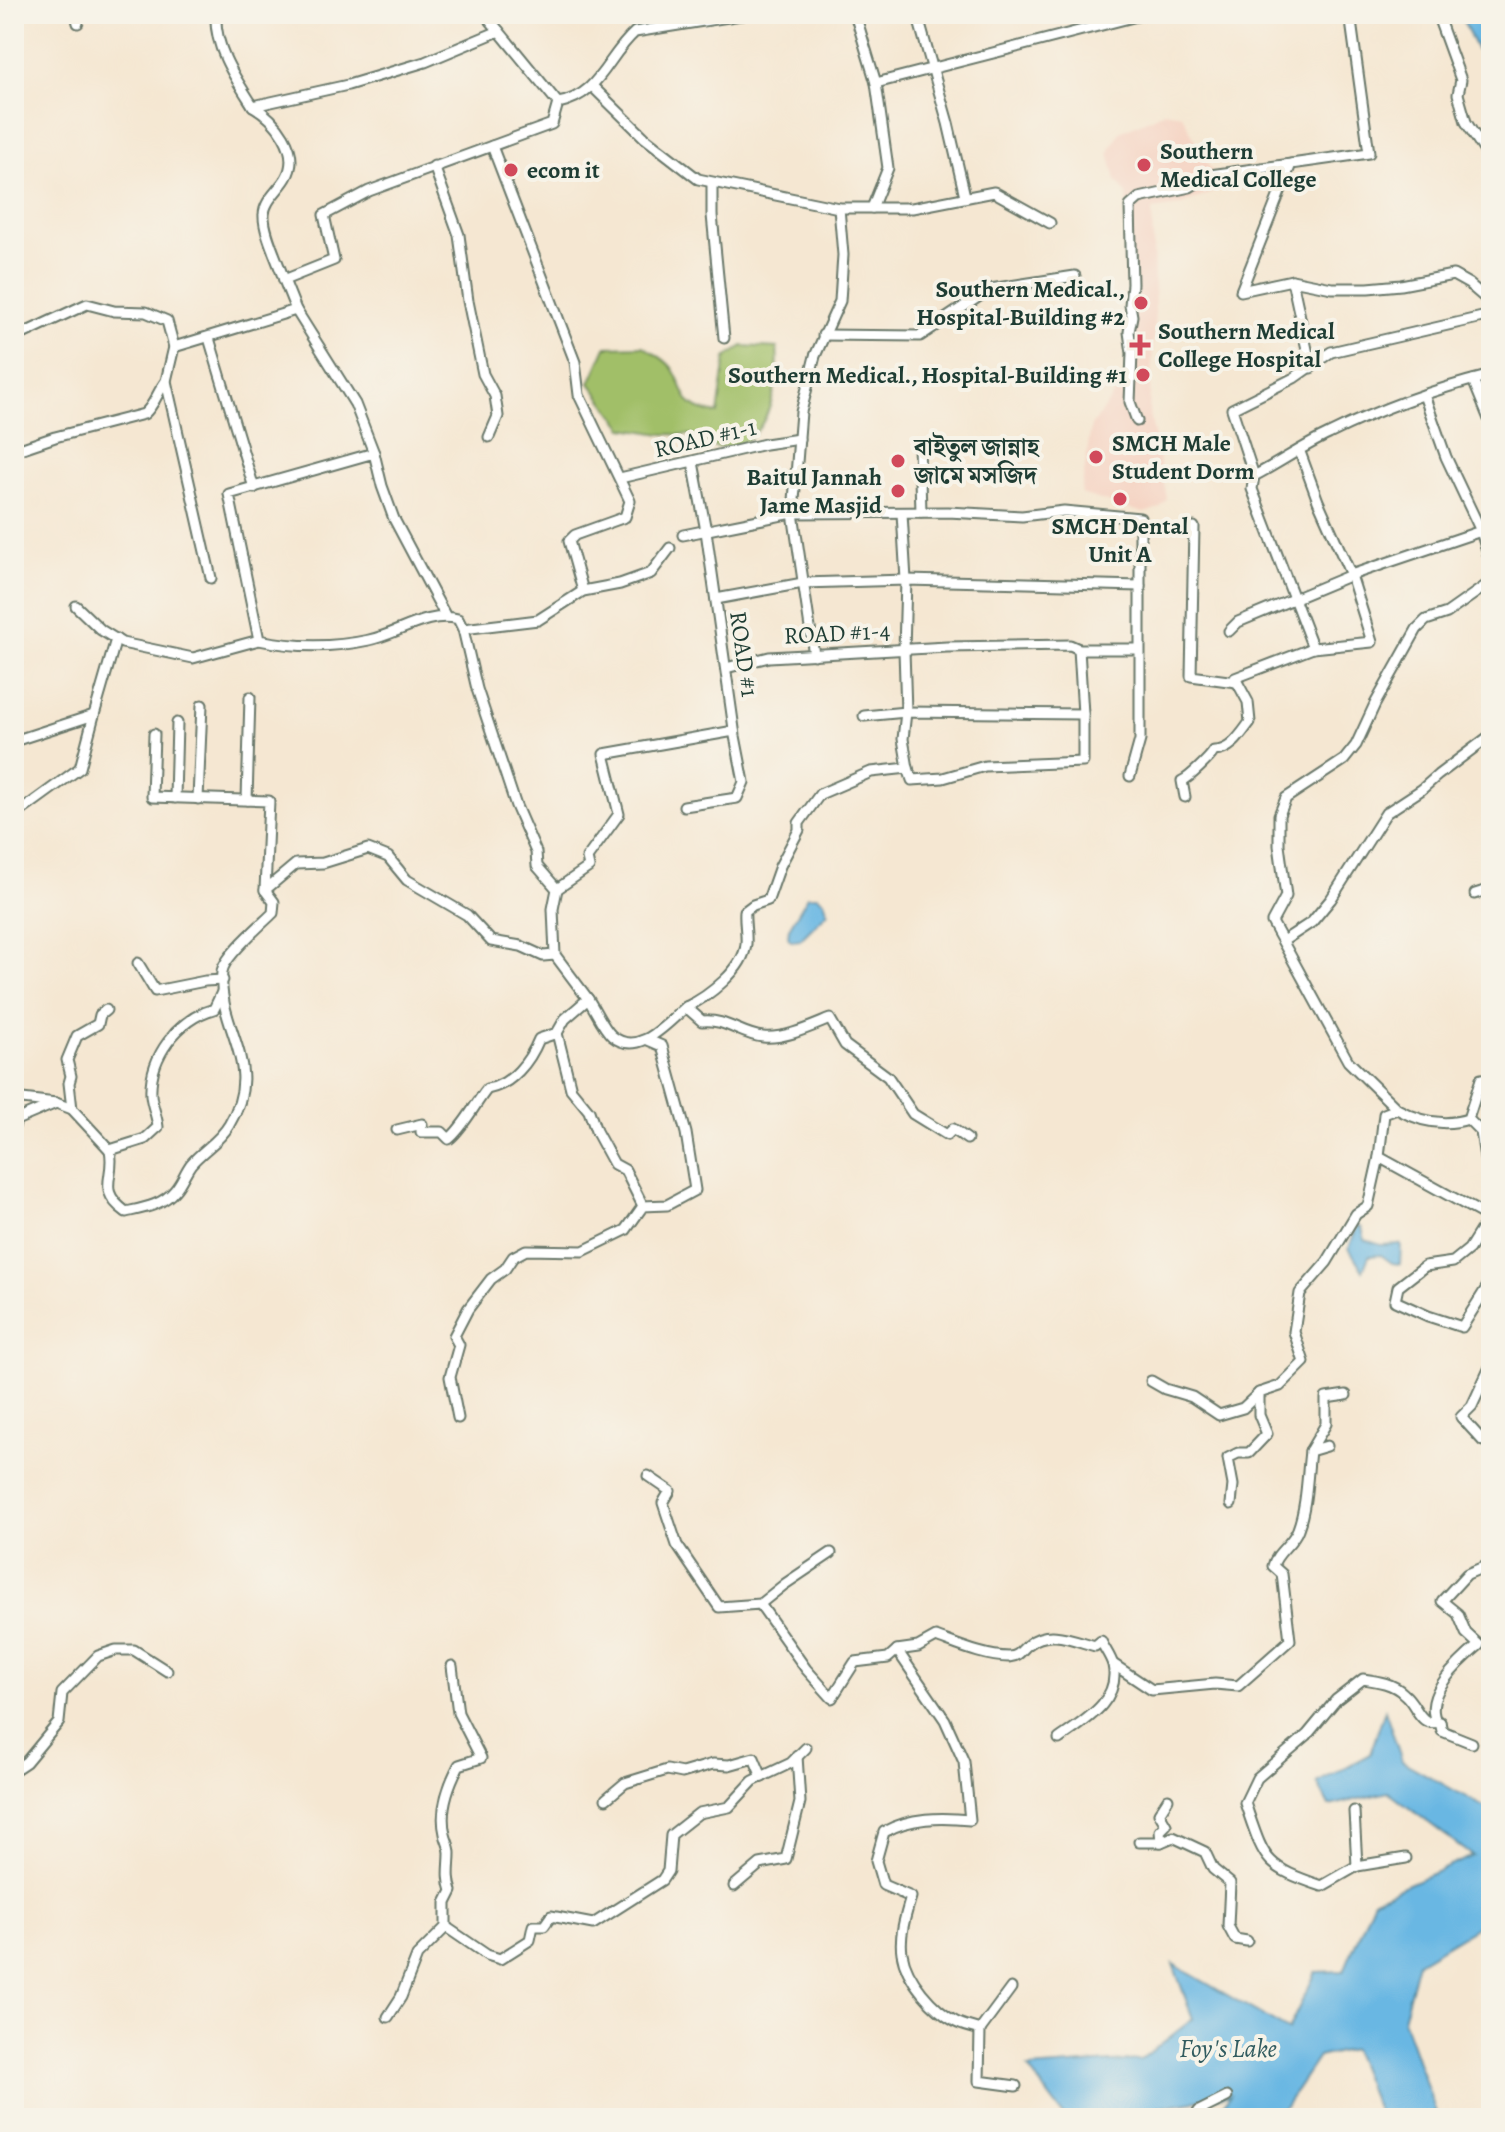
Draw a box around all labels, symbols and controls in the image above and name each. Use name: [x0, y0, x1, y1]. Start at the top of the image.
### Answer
place label: Southern Medical College: [1160, 135, 1316, 195]
place label: ecom it: [527, 154, 600, 186]
marker: Southern Medical College: [1135, 156, 1153, 174]
marker: ecom it: [502, 161, 520, 179]
place label: Southern Medical., Hospital-Building #2: [916, 273, 1125, 333]
marker: Southern Medical., Hospital-Building #2: [1132, 294, 1150, 312]
place label: Southern Medical College Hospital: [1158, 315, 1335, 375]
marker: Southern Medical College Hospital: [1129, 334, 1151, 356]
place label: Southern Medical., Hospital-Building #1: [728, 359, 1127, 391]
marker: Southern Medical., Hospital-Building #1: [1134, 366, 1152, 384]
street label: ROAD #1-1: [651, 411, 759, 465]
place label: SMCH Male Student Dorm: [1112, 427, 1255, 487]
place label: বাইতুল জান্নাহ জামে মসজিদ: [913, 431, 1041, 491]
marker: SMCH Male Student Dorm: [1087, 448, 1105, 466]
marker: বাইতুল জান্নাহ জামে মসজিদ: [889, 452, 907, 470]
place label: Baitul Jannah Jame Masjid: [746, 461, 882, 521]
marker: Baitul Jannah Jame Masjid: [889, 482, 907, 500]
marker: SMCH Dental Unit A: [1111, 490, 1129, 508]
place label: SMCH Dental Unit A: [1052, 510, 1189, 570]
street label: ROAD #1: [722, 609, 766, 699]
street label: ROAD #1-4: [783, 614, 891, 652]
water label: Foy's Lake: [1179, 2031, 1277, 2066]

